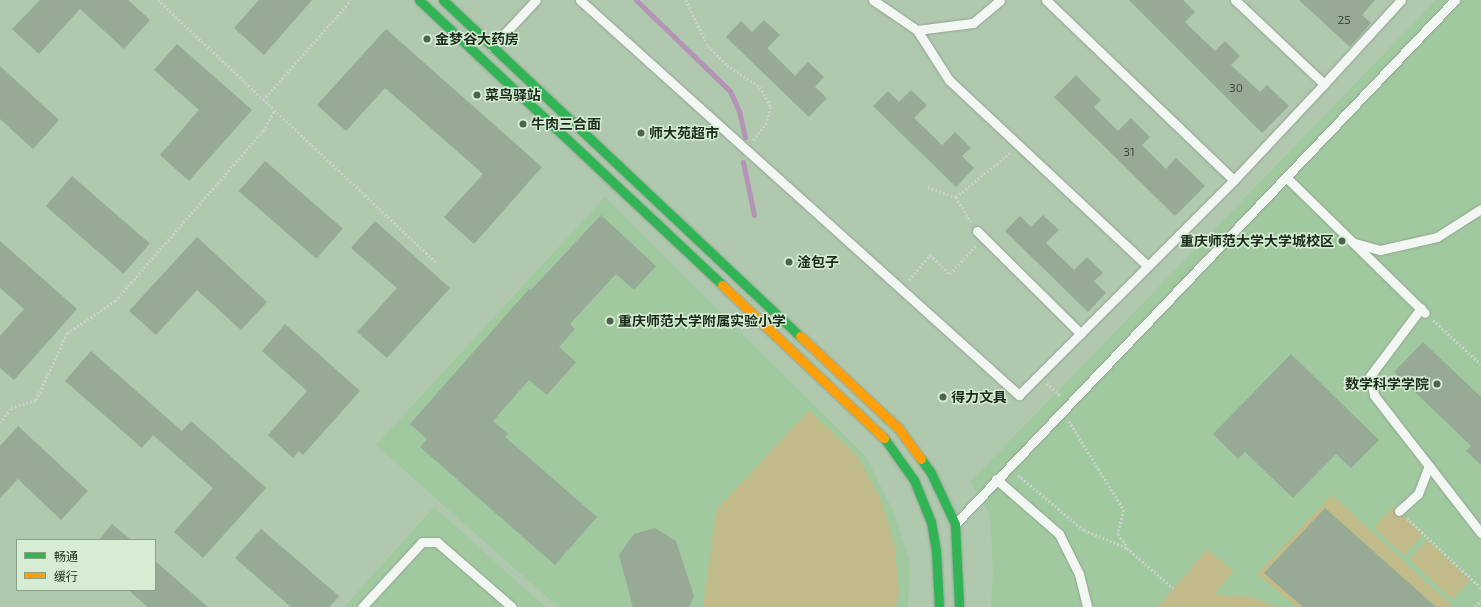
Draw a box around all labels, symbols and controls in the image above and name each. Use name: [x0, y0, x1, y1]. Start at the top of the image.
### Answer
house number: 25: [1337, 13, 1351, 27]
place label: 金梦谷大药房: [435, 31, 519, 47]
marker: 金梦谷大药房: [422, 34, 432, 44]
house number: 30: [1229, 81, 1243, 95]
place label: 菜鸟驿站: [485, 87, 541, 103]
marker: 菜鸟驿站: [472, 90, 482, 100]
place label: 牛肉三合面: [531, 116, 601, 132]
marker: 牛肉三合面: [518, 119, 528, 129]
place label: 师大苑超市: [649, 125, 719, 141]
marker: 师大苑超市: [636, 128, 646, 138]
house number: 31: [1123, 145, 1135, 159]
place label: 重庆师范大学大学城校区: [1180, 233, 1334, 249]
marker: 重庆师范大学大学城校区: [1337, 236, 1347, 246]
place label: 淦包子: [797, 254, 839, 270]
marker: 淦包子: [784, 257, 794, 267]
place label: 重庆师范大学附属实验小学: [618, 313, 786, 329]
marker: 重庆师范大学附属实验小学: [605, 316, 615, 326]
place label: 数学科学学院: [1345, 376, 1429, 392]
marker: 数学科学学院: [1432, 379, 1442, 389]
place label: 得力文具: [951, 389, 1007, 405]
marker: 得力文具: [938, 392, 948, 402]
legend: [16, 539, 156, 591]
text: 畅通: [54, 549, 78, 563]
text: 缓行: [54, 569, 78, 583]

